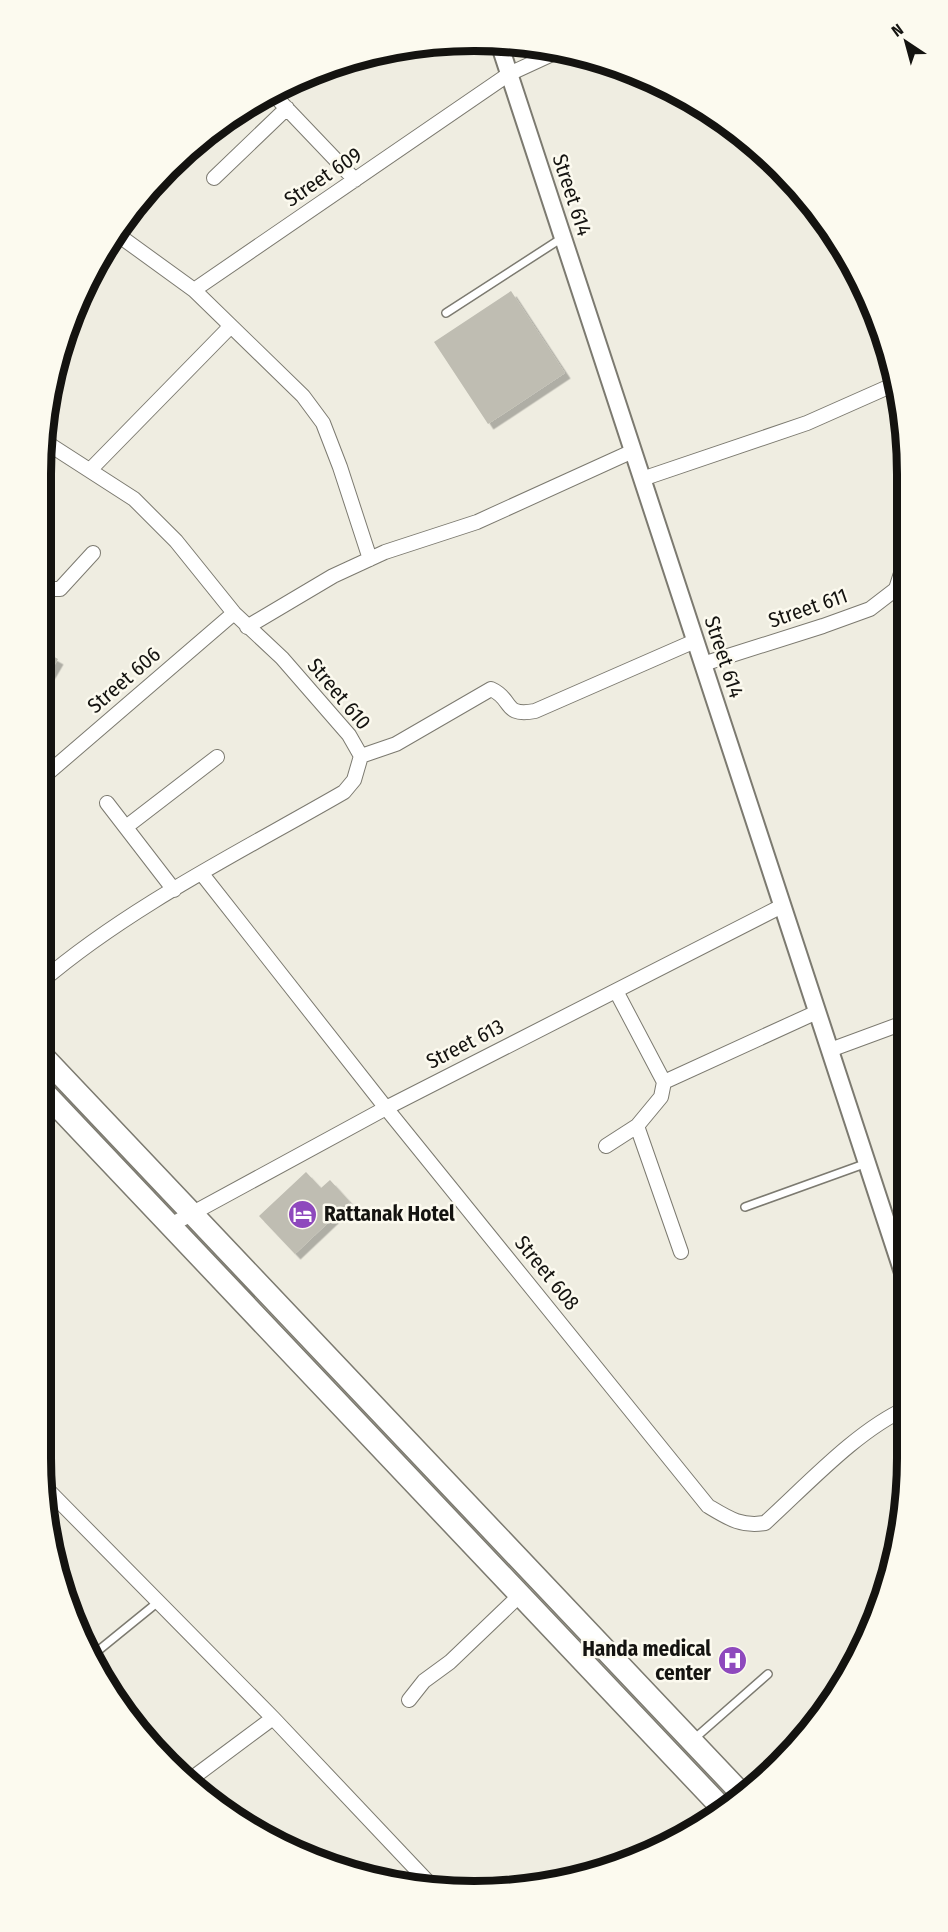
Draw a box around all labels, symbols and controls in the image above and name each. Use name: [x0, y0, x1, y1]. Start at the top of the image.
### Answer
north arrow: [876, 12, 936, 72]
text: N: [888, 20, 907, 41]
street label: Street 609: [279, 142, 367, 212]
street label: Street 614: [547, 151, 597, 239]
street label: Street 611: [765, 582, 851, 634]
street label: Street 614: [699, 613, 749, 701]
street label: Street 606: [82, 641, 166, 719]
street label: Street 610: [302, 653, 376, 735]
street label: Street 613: [422, 1013, 508, 1075]
hotel icon: Rattanak Hotel: [287, 1198, 319, 1230]
place label: Rattanak Hotel: [324, 1201, 455, 1227]
street label: Street 608: [509, 1230, 585, 1316]
place label: Handa medical center: [582, 1636, 711, 1686]
hospital icon: Handa medical center: [716, 1645, 748, 1677]

